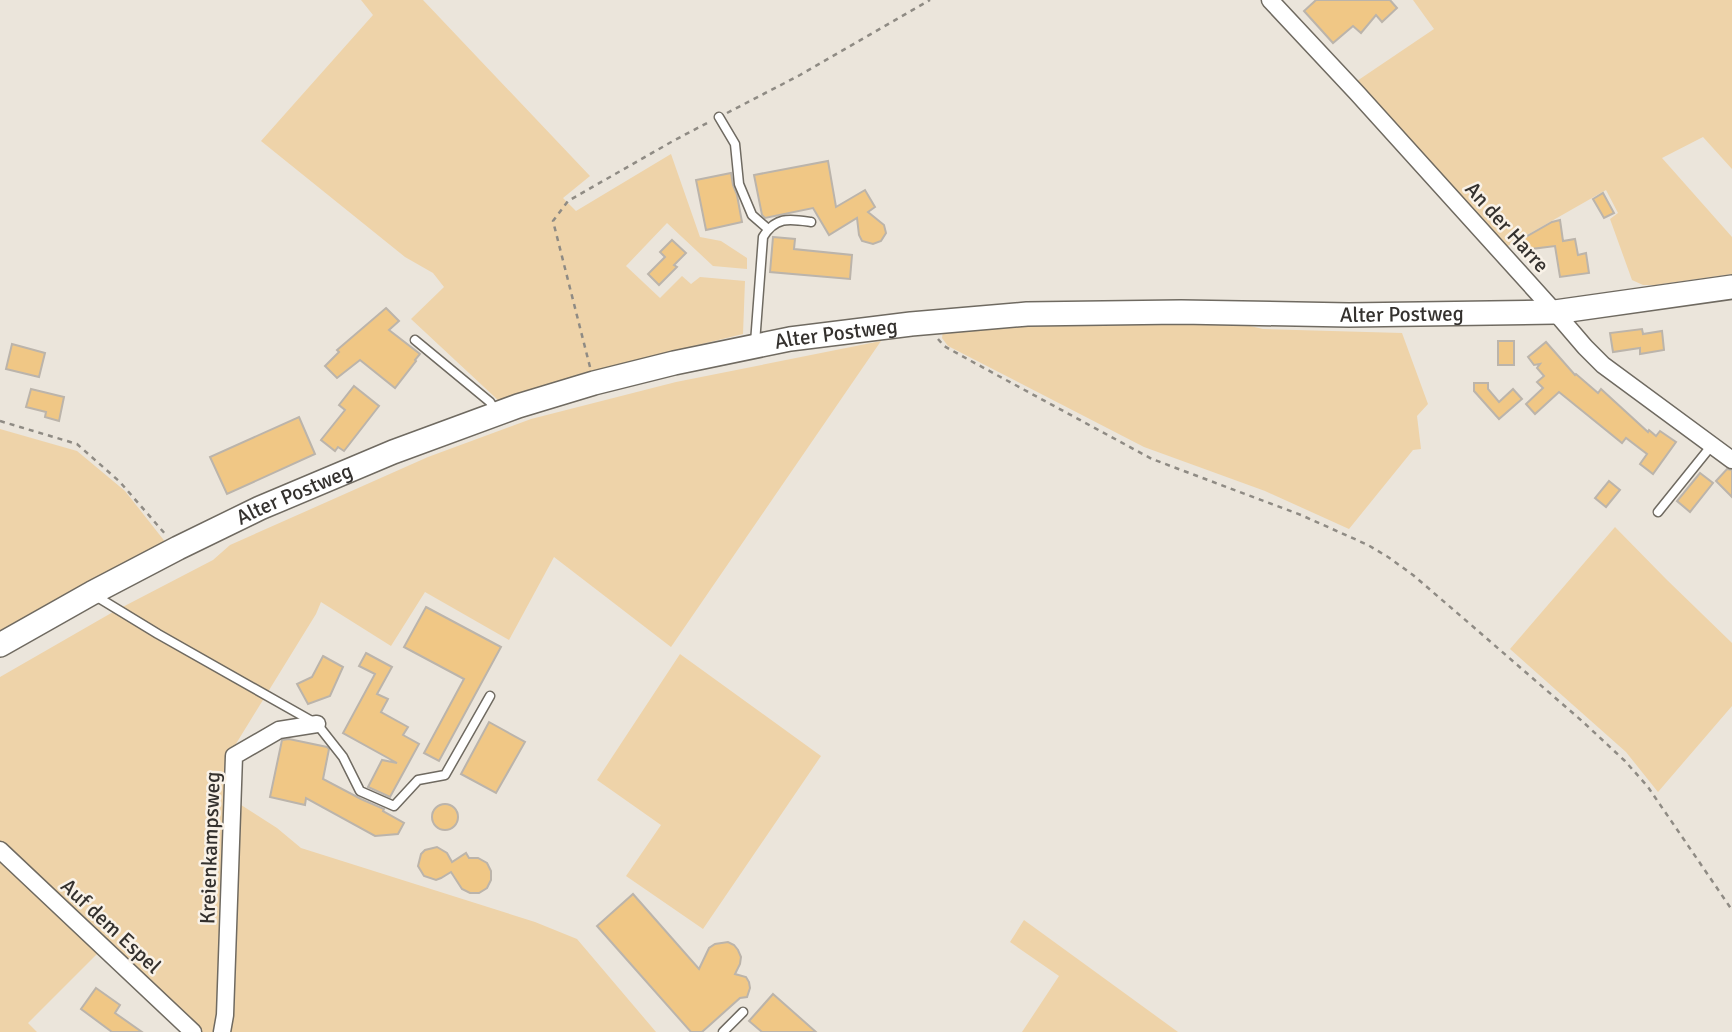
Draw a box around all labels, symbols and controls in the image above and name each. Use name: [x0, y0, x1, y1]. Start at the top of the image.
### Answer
street label: An der Harre: [1459, 176, 1555, 278]
street label: Alter Postweg: [1340, 300, 1464, 328]
street label: Alter Postweg: [772, 313, 899, 355]
street label: Alter Postweg: [232, 458, 356, 531]
street label: Kreienkampsweg: [194, 771, 226, 925]
street label: Auf dem Espel: [55, 873, 167, 979]

